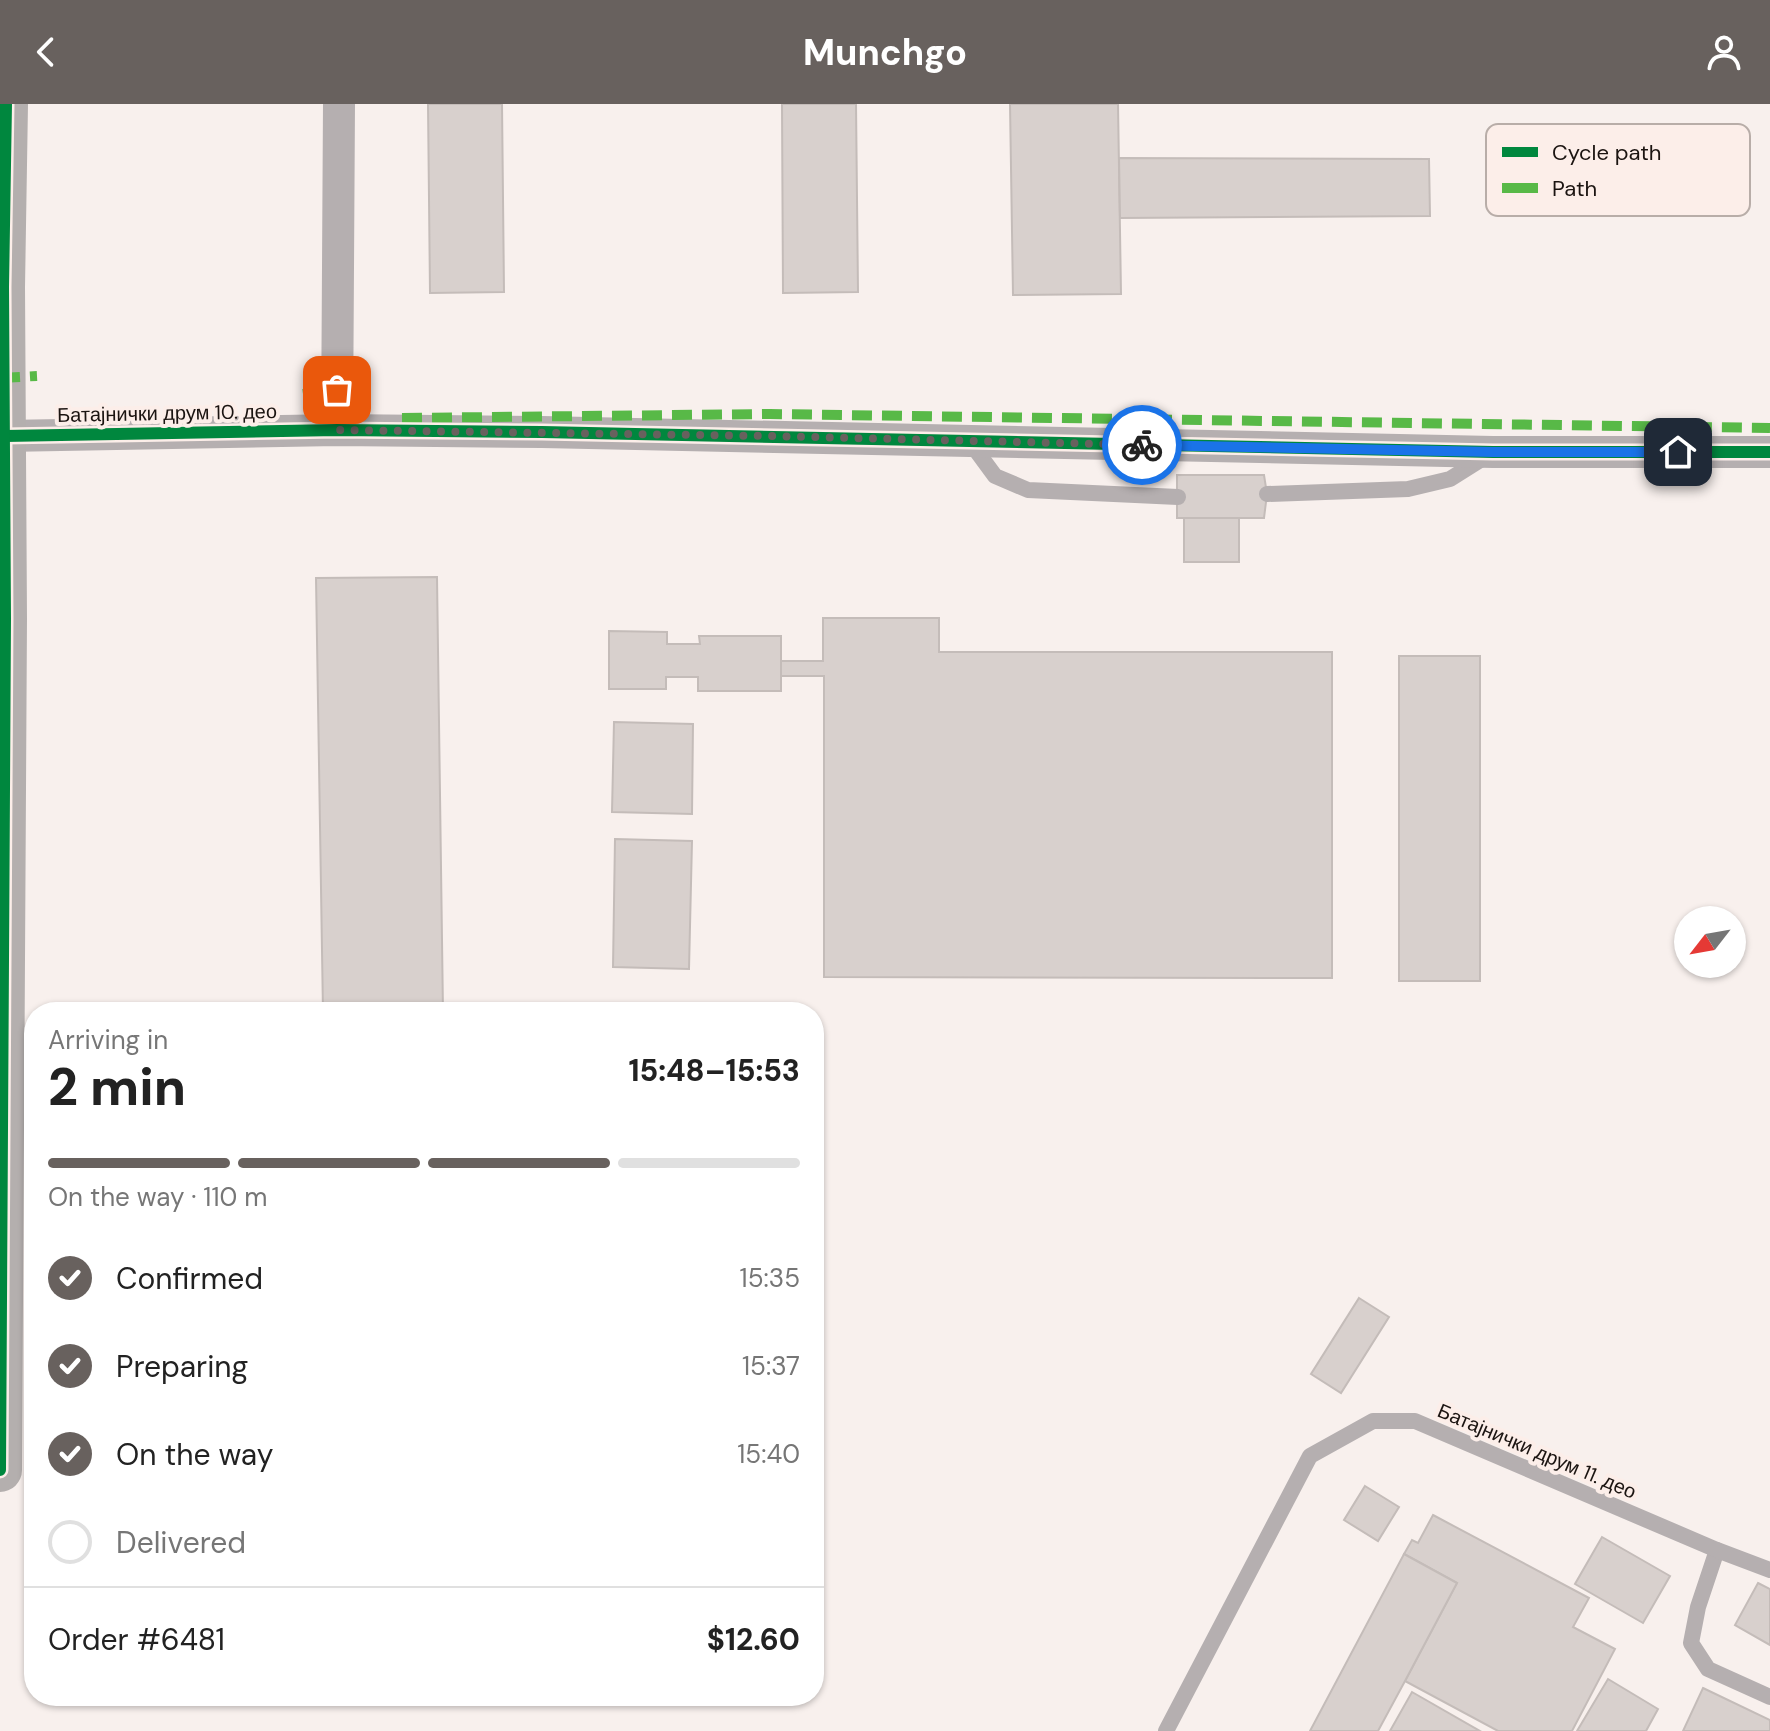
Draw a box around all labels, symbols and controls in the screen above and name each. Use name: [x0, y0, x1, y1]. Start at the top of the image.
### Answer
text: Munchgo: [803, 29, 967, 76]
icon: back: [24, 30, 68, 74]
icon: person: [1702, 30, 1746, 74]
legend: [1486, 124, 1750, 216]
text: Cycle path: [1552, 138, 1662, 167]
text: Path: [1552, 174, 1597, 203]
pin: [303, 356, 371, 424]
icon: bag: [315, 368, 359, 412]
street label: Батајнички друм 10. део: [57, 398, 277, 428]
courier: [1102, 405, 1182, 485]
pin: [1644, 418, 1712, 486]
icon: bike: [1120, 423, 1164, 467]
icon: home: [1656, 430, 1700, 474]
north arrow: [1674, 906, 1746, 978]
map controls: [1674, 906, 1746, 978]
text: Arriving in: [48, 1023, 168, 1057]
text: 15:48–15:53: [628, 1051, 800, 1090]
text: 2 min: [48, 1053, 186, 1121]
text: On the way · 110 m: [48, 1180, 267, 1214]
icon: check: [48, 1256, 92, 1300]
text: Confirmed: [116, 1259, 263, 1298]
text: 15:35: [740, 1261, 800, 1295]
icon: check: [48, 1344, 92, 1388]
text: Preparing: [116, 1347, 248, 1386]
text: 15:37: [742, 1349, 800, 1383]
street label: Батајнички друм 11. део: [1434, 1397, 1640, 1505]
icon: check: [48, 1432, 92, 1476]
text: On the way: [116, 1435, 273, 1474]
text: 15:40: [737, 1437, 800, 1471]
text: Delivered: [116, 1523, 246, 1562]
text: Order #6481: [48, 1620, 225, 1659]
text: $12.60: [707, 1620, 800, 1659]

